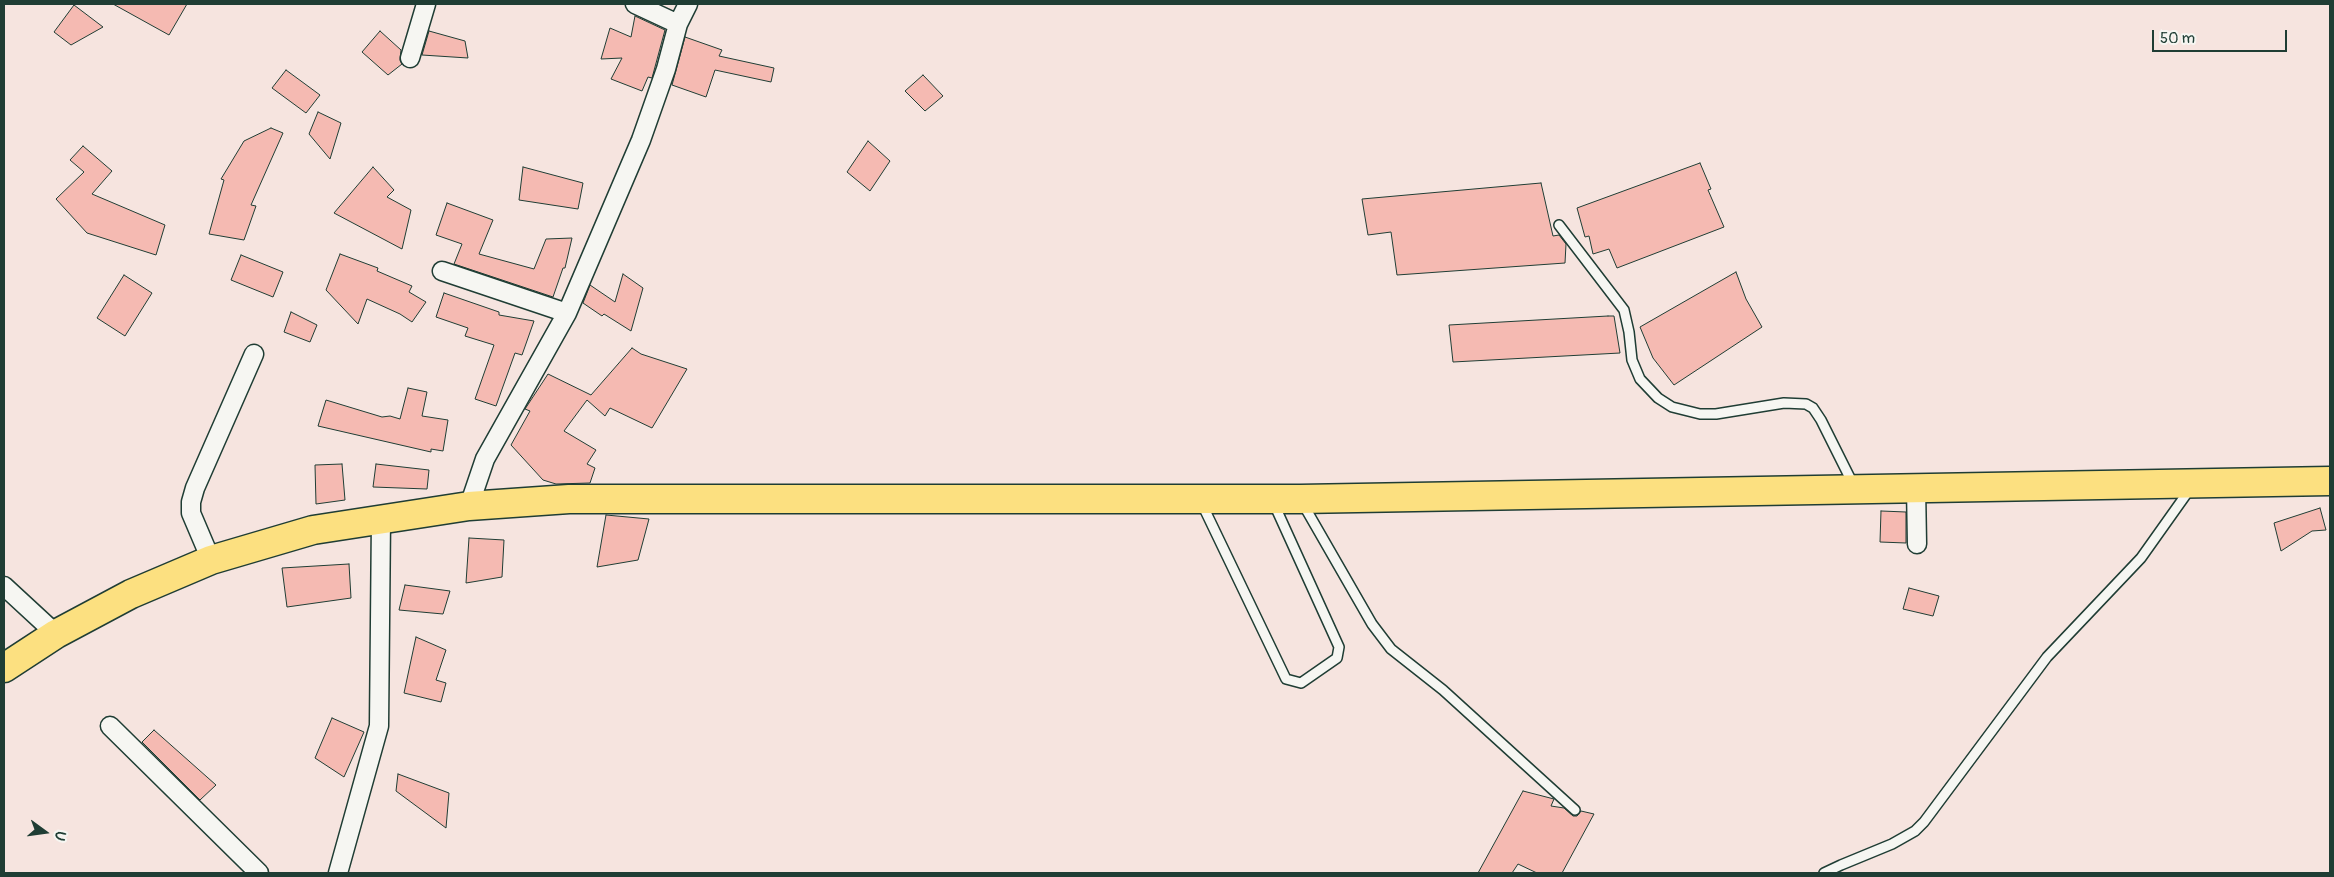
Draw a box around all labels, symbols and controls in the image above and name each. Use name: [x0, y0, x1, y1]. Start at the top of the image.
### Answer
scale bar: [2154, 20, 2289, 52]
text: 50 m: [2160, 29, 2195, 48]
north arrow: [20, 807, 70, 857]
text: U: [51, 829, 69, 842]

